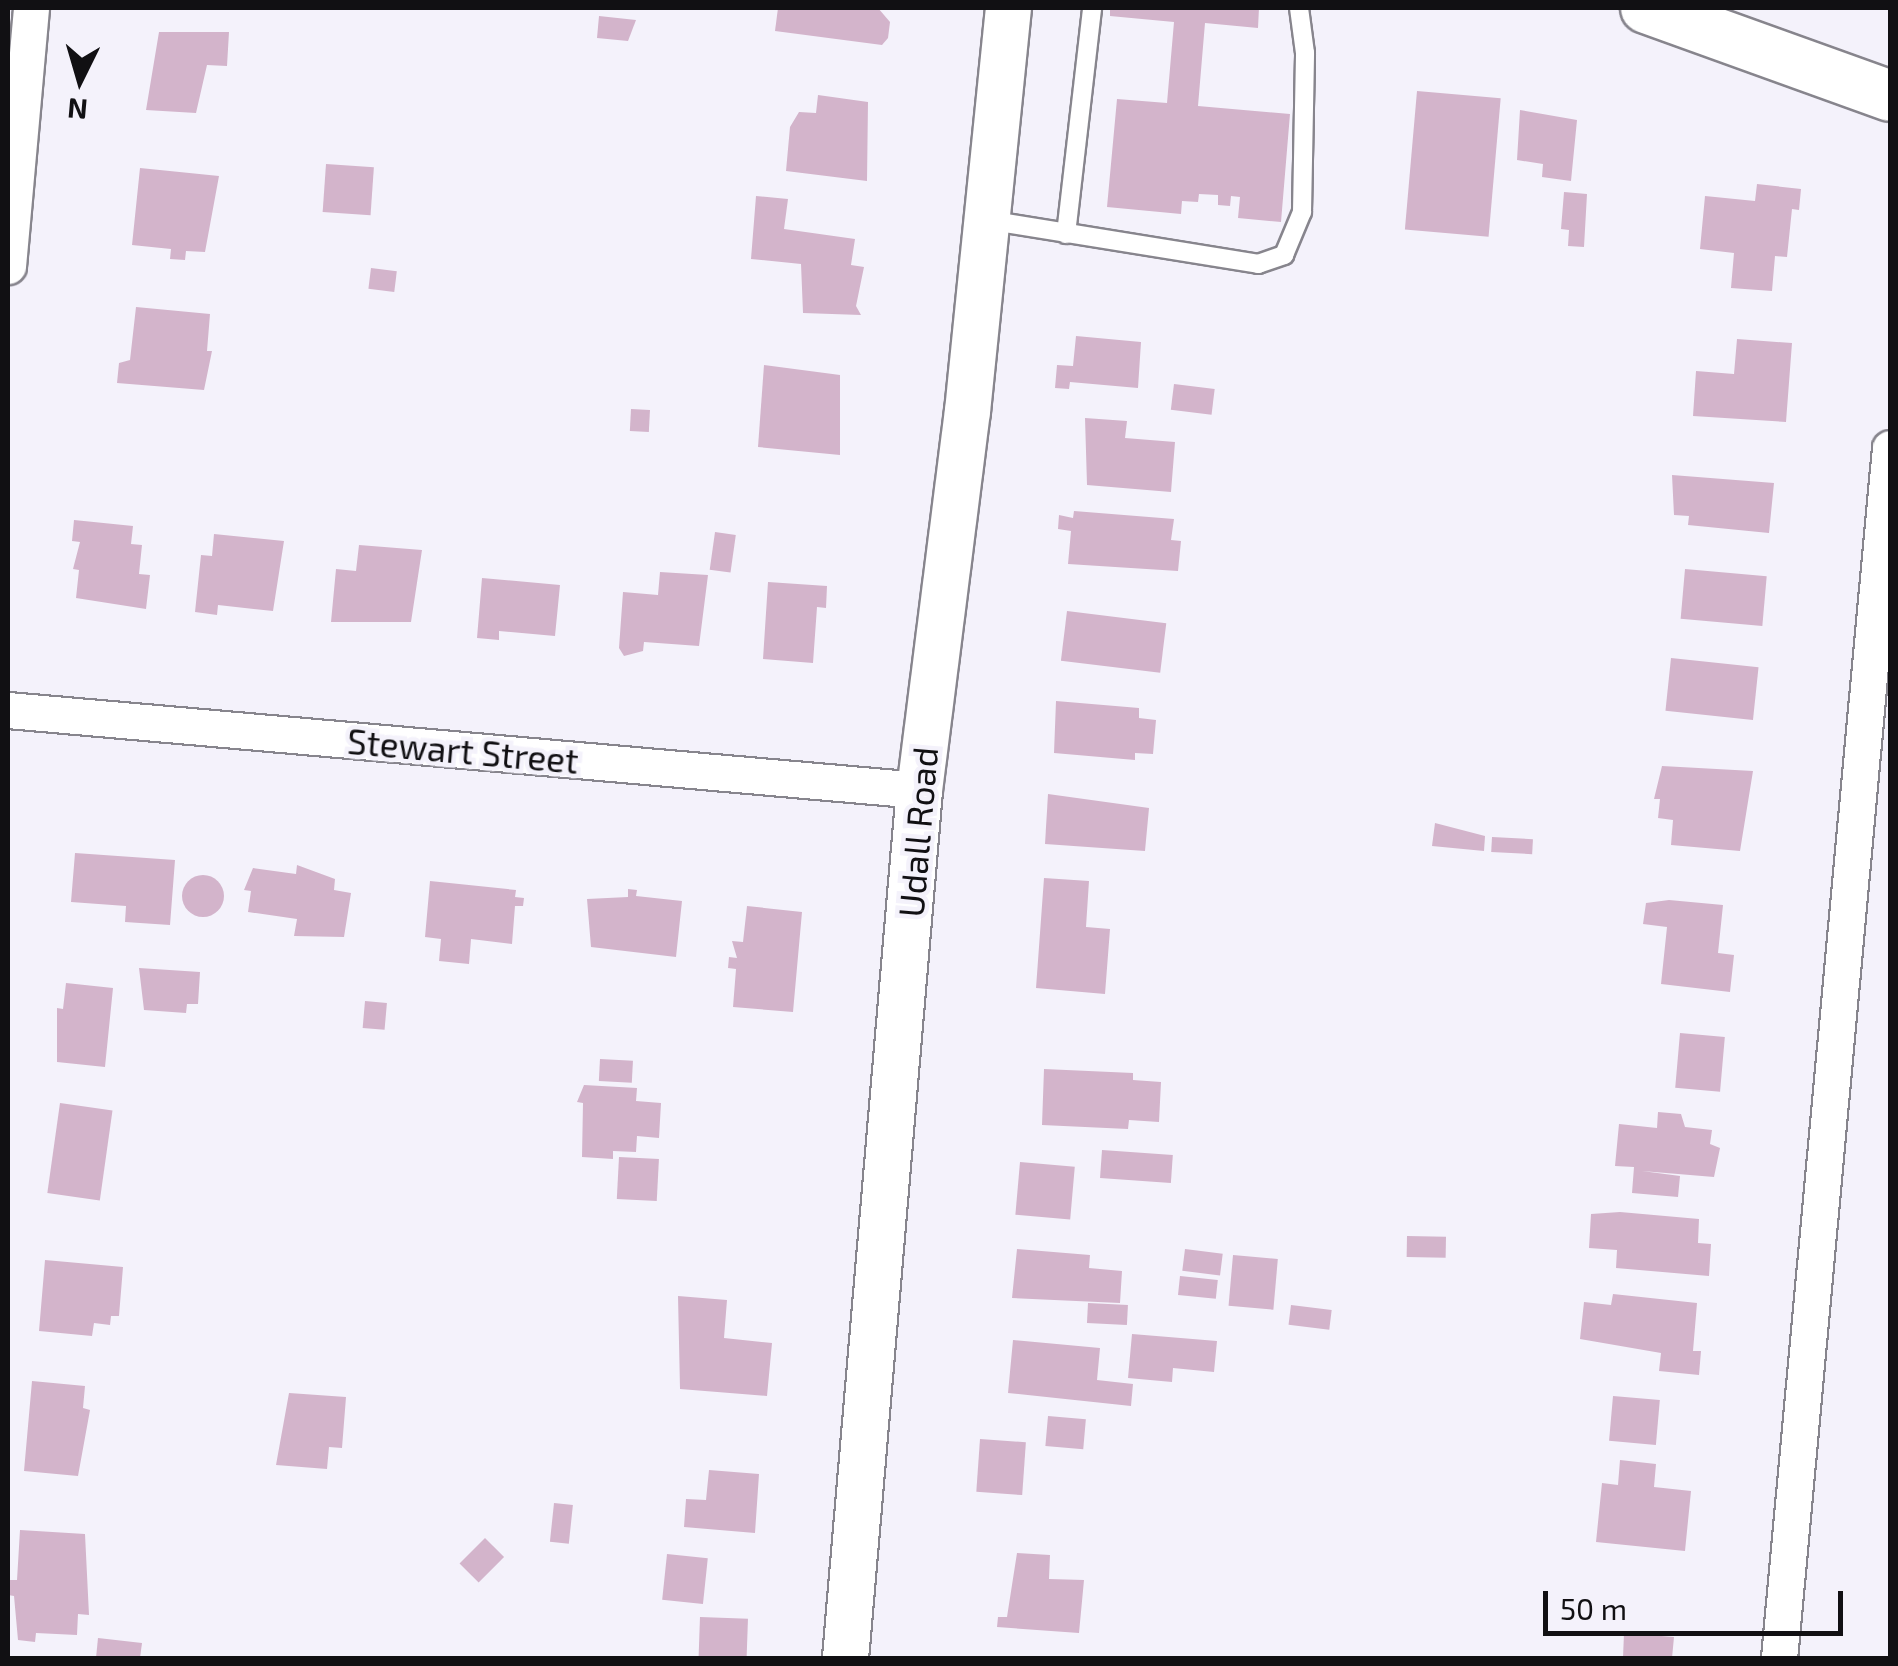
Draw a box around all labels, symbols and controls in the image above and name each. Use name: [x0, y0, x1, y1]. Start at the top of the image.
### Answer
north arrow: [30, 30, 130, 130]
text: N: [66, 92, 89, 128]
street label: Stewart Street: [346, 719, 580, 781]
street label: Udall Road: [889, 745, 945, 919]
scale bar: [1548, 1571, 1848, 1633]
text: 50 m: [1560, 1590, 1627, 1626]

